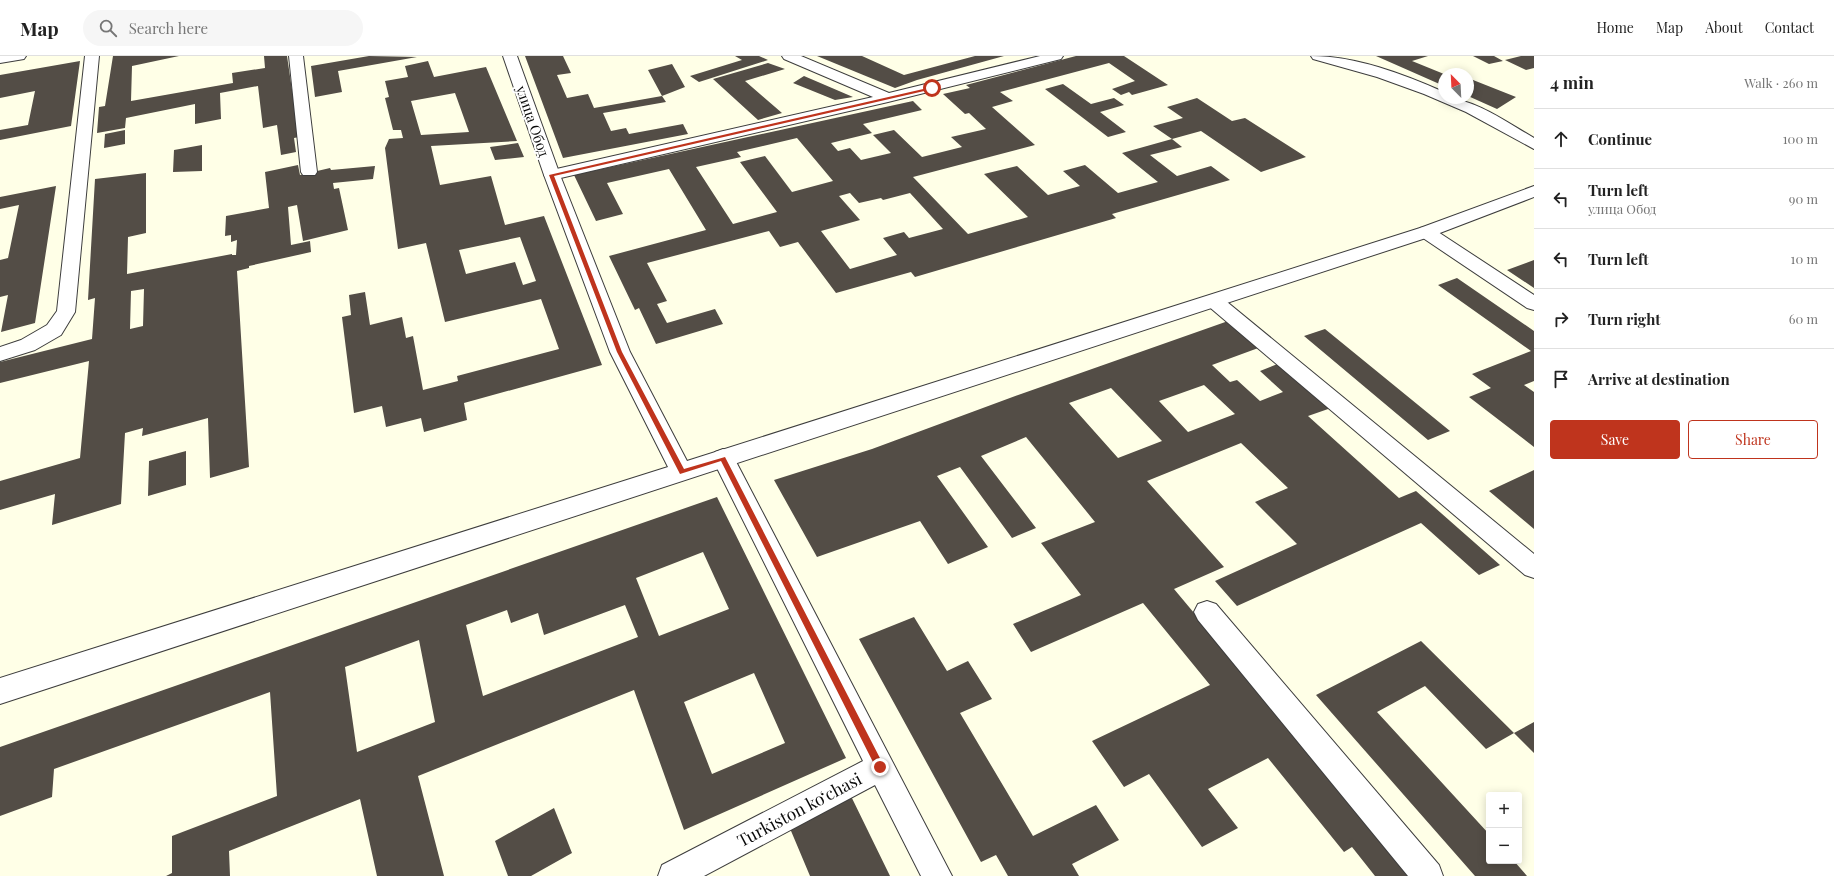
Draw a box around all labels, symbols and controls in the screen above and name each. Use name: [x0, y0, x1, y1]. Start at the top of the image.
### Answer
search box: [83, 10, 363, 46]
text: Map: [20, 15, 59, 41]
icon: search: [97, 17, 119, 39]
text: Search here: [129, 18, 208, 38]
text: Home: [1596, 18, 1634, 37]
text: Map: [1656, 18, 1683, 37]
text: About: [1705, 18, 1743, 37]
text: Contact: [1765, 18, 1814, 37]
north arrow: [1438, 68, 1474, 104]
text: 4 min: [1550, 71, 1594, 93]
text: Walk · 260 m: [1744, 74, 1818, 91]
route start: [923, 79, 941, 97]
street label: улица Обод: [512, 82, 554, 160]
icon: ahead: [1550, 128, 1572, 150]
text: Continue: [1588, 129, 1652, 149]
text: 100 m: [1783, 130, 1818, 147]
text: Turn left: [1588, 180, 1649, 200]
icon: left: [1550, 188, 1572, 210]
text: 90 m: [1789, 190, 1818, 207]
text: улица Обод: [1588, 200, 1656, 217]
icon: left: [1550, 248, 1572, 270]
text: Turn left: [1588, 249, 1649, 269]
text: 10 m: [1791, 250, 1818, 267]
icon: right: [1550, 308, 1572, 330]
text: Turn right: [1588, 309, 1661, 329]
text: 60 m: [1789, 310, 1818, 327]
icon: arrive: [1550, 368, 1572, 390]
text: Arrive at destination: [1588, 369, 1730, 389]
button: Save: [1550, 420, 1680, 459]
button: Share: [1688, 420, 1818, 459]
route end: [871, 758, 889, 776]
street label: Turkiston koʻchasi: [733, 767, 865, 851]
map controls: [1486, 792, 1522, 864]
button: +: [1486, 792, 1522, 828]
button: −: [1486, 828, 1522, 864]

